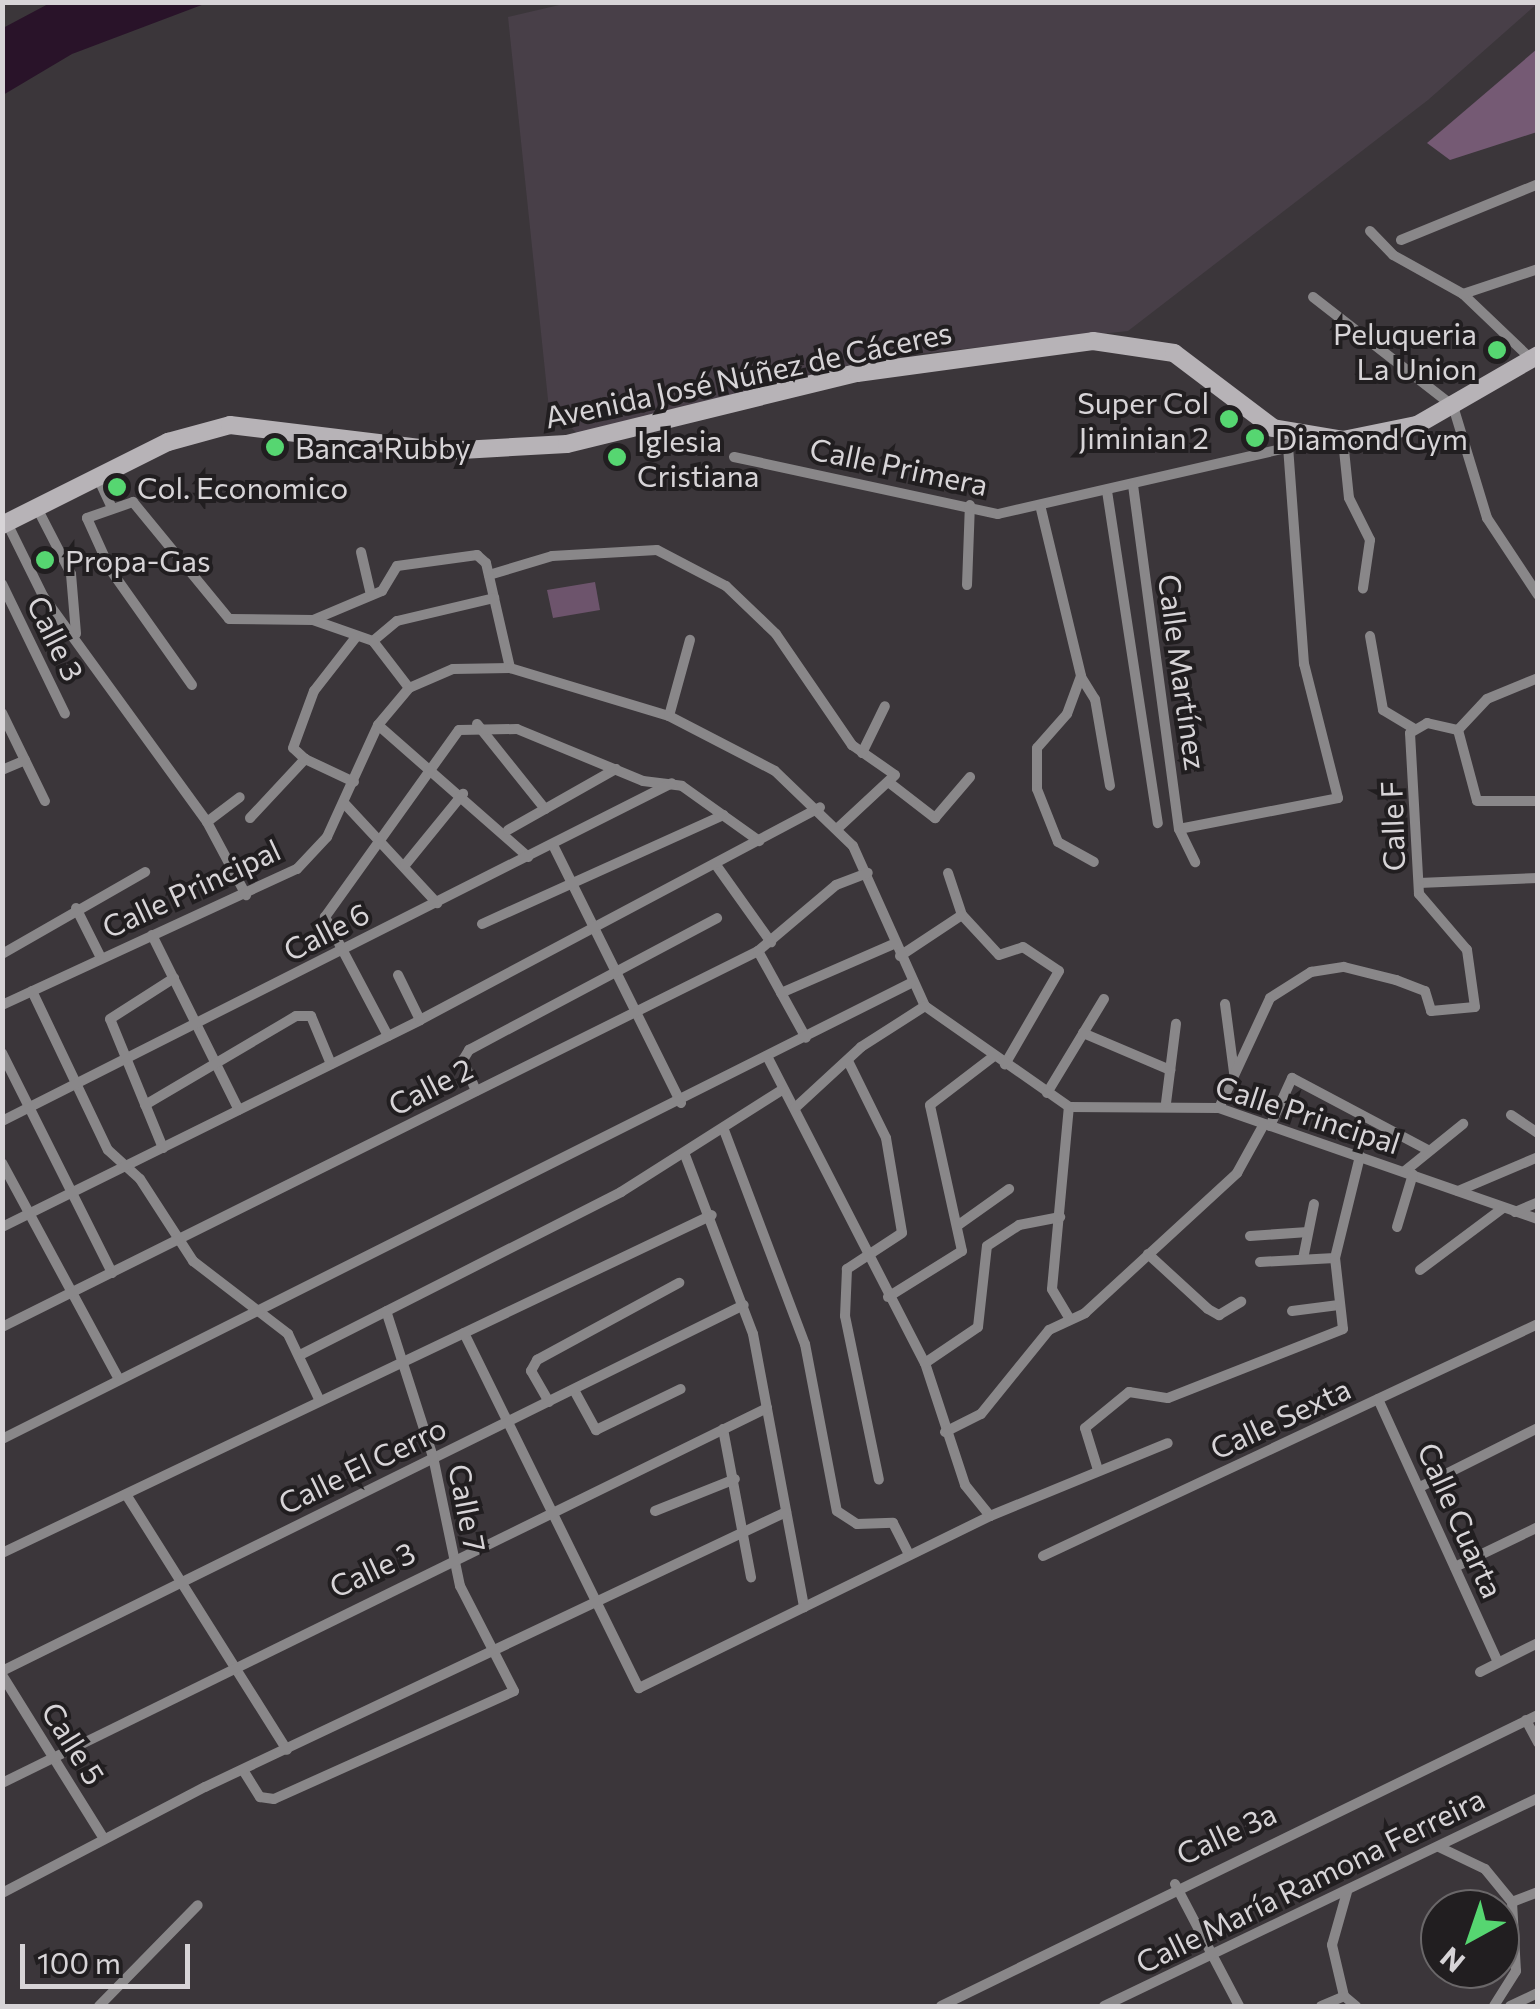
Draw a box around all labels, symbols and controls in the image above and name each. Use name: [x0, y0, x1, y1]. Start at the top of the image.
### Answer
street label: Avenida José Núñez de Cáceres: [541, 313, 955, 435]
place label: Peluqueria La Union: [1333, 315, 1477, 386]
marker: Peluqueria La Union: [1486, 339, 1508, 361]
place label: Super Col Jiminian 2: [1077, 384, 1209, 454]
marker: Super Col Jiminian 2: [1218, 408, 1240, 430]
place label: Diamond Gym: [1275, 420, 1468, 456]
place label: Iglesia Cristiana: [637, 422, 759, 492]
marker: Diamond Gym: [1244, 427, 1266, 449]
place label: Banca Rubby: [295, 429, 471, 465]
street label: Calle Primera: [807, 430, 991, 502]
marker: Banca Rubby: [264, 436, 286, 458]
marker: Iglesia Cristiana: [606, 446, 628, 468]
place label: Col. Economico: [137, 469, 348, 505]
marker: Col. Economico: [106, 476, 128, 498]
place label: Propa-Gas: [65, 542, 211, 578]
marker: Propa-Gas: [34, 549, 56, 571]
street label: Calle Martínez: [1151, 572, 1215, 772]
street label: Calle 3: [20, 590, 92, 686]
street label: Calle F: [1372, 780, 1412, 872]
street label: Calle Principal: [96, 831, 286, 945]
street label: Calle 6: [277, 894, 375, 968]
street label: Calle 2: [382, 1050, 478, 1122]
street label: Calle Principal: [1211, 1067, 1405, 1161]
street label: Calle Sexta: [1204, 1370, 1356, 1466]
street label: Calle El Cerro: [272, 1409, 452, 1521]
street label: Calle Cuarta: [1411, 1437, 1511, 1603]
street label: Calle 7: [442, 1461, 494, 1555]
street label: Calle 3: [324, 1534, 420, 1604]
street label: Calle 5: [35, 1695, 113, 1791]
street label: Calle María Ramona Ferreira: [1130, 1780, 1490, 1980]
street label: Calle 3a: [1170, 1794, 1282, 1872]
north arrow: [1420, 1889, 1520, 1989]
scale bar: [25, 1924, 195, 1986]
text: N: [1433, 1941, 1471, 1980]
text: 100 m: [37, 1943, 121, 1980]

